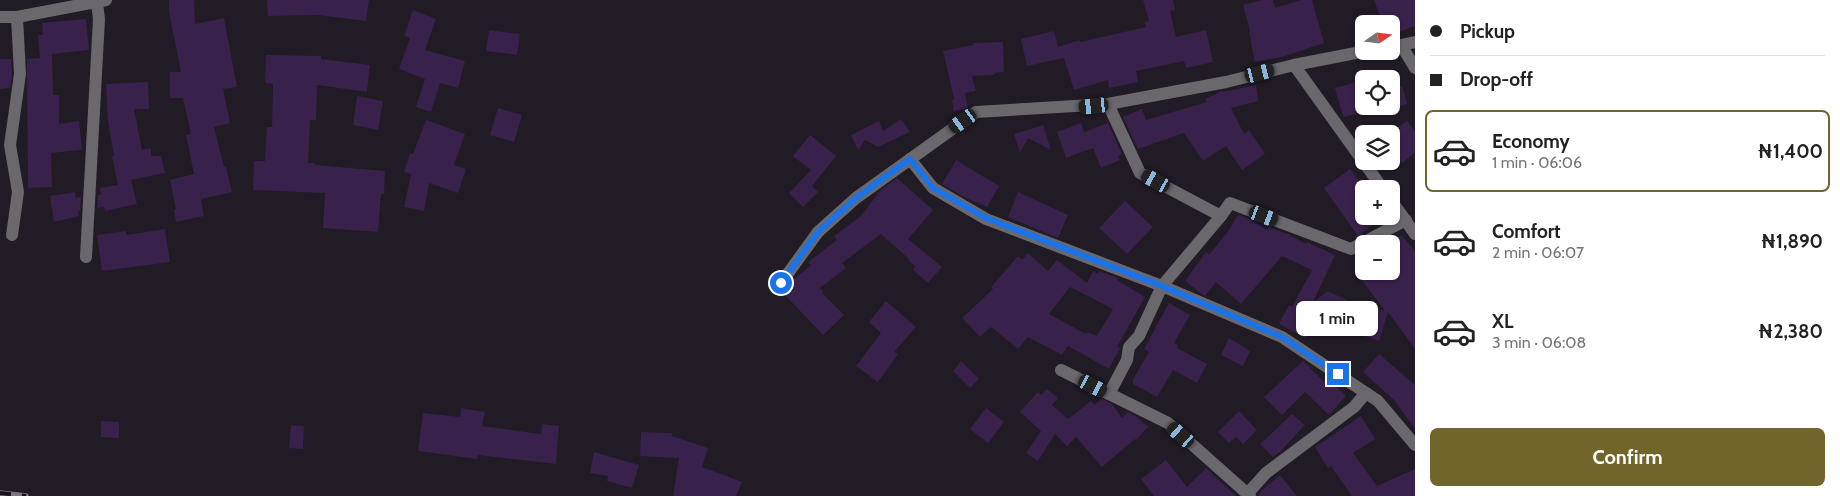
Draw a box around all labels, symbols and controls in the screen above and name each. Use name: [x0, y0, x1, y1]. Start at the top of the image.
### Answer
north arrow: [1355, 15, 1400, 60]
map controls: [1355, 15, 1400, 280]
text: Pickup: [1460, 20, 1515, 43]
car: [1243, 62, 1276, 84]
text: Drop-off: [1460, 68, 1533, 91]
button: locate: [1355, 70, 1400, 115]
car: [1078, 97, 1109, 115]
car: [946, 106, 979, 136]
button: layers: [1355, 125, 1400, 170]
icon: car: [1432, 129, 1477, 174]
text: Economy: [1492, 130, 1570, 153]
text: ₦1,400: [1758, 140, 1823, 163]
text: 1 min · 06:06: [1492, 153, 1582, 172]
car: [1139, 167, 1172, 195]
button: +: [1355, 180, 1400, 225]
car: [1247, 204, 1280, 228]
icon: car: [1432, 219, 1477, 264]
text: Comfort: [1492, 220, 1561, 243]
text: ₦1,890: [1761, 230, 1823, 253]
button: −: [1355, 235, 1400, 280]
text: 2 min · 06:07: [1492, 243, 1584, 262]
route start: [770, 272, 792, 294]
callout: 1 min: [1297, 302, 1379, 336]
text: 1 min: [1319, 309, 1355, 328]
icon: car: [1432, 309, 1477, 354]
text: XL: [1492, 310, 1513, 333]
text: ₦2,380: [1758, 320, 1823, 343]
text: 3 min · 06:08: [1492, 333, 1586, 352]
route end: [1327, 363, 1349, 385]
car: [1076, 373, 1109, 399]
car: [1164, 419, 1197, 451]
button: Confirm: [1430, 428, 1825, 486]

